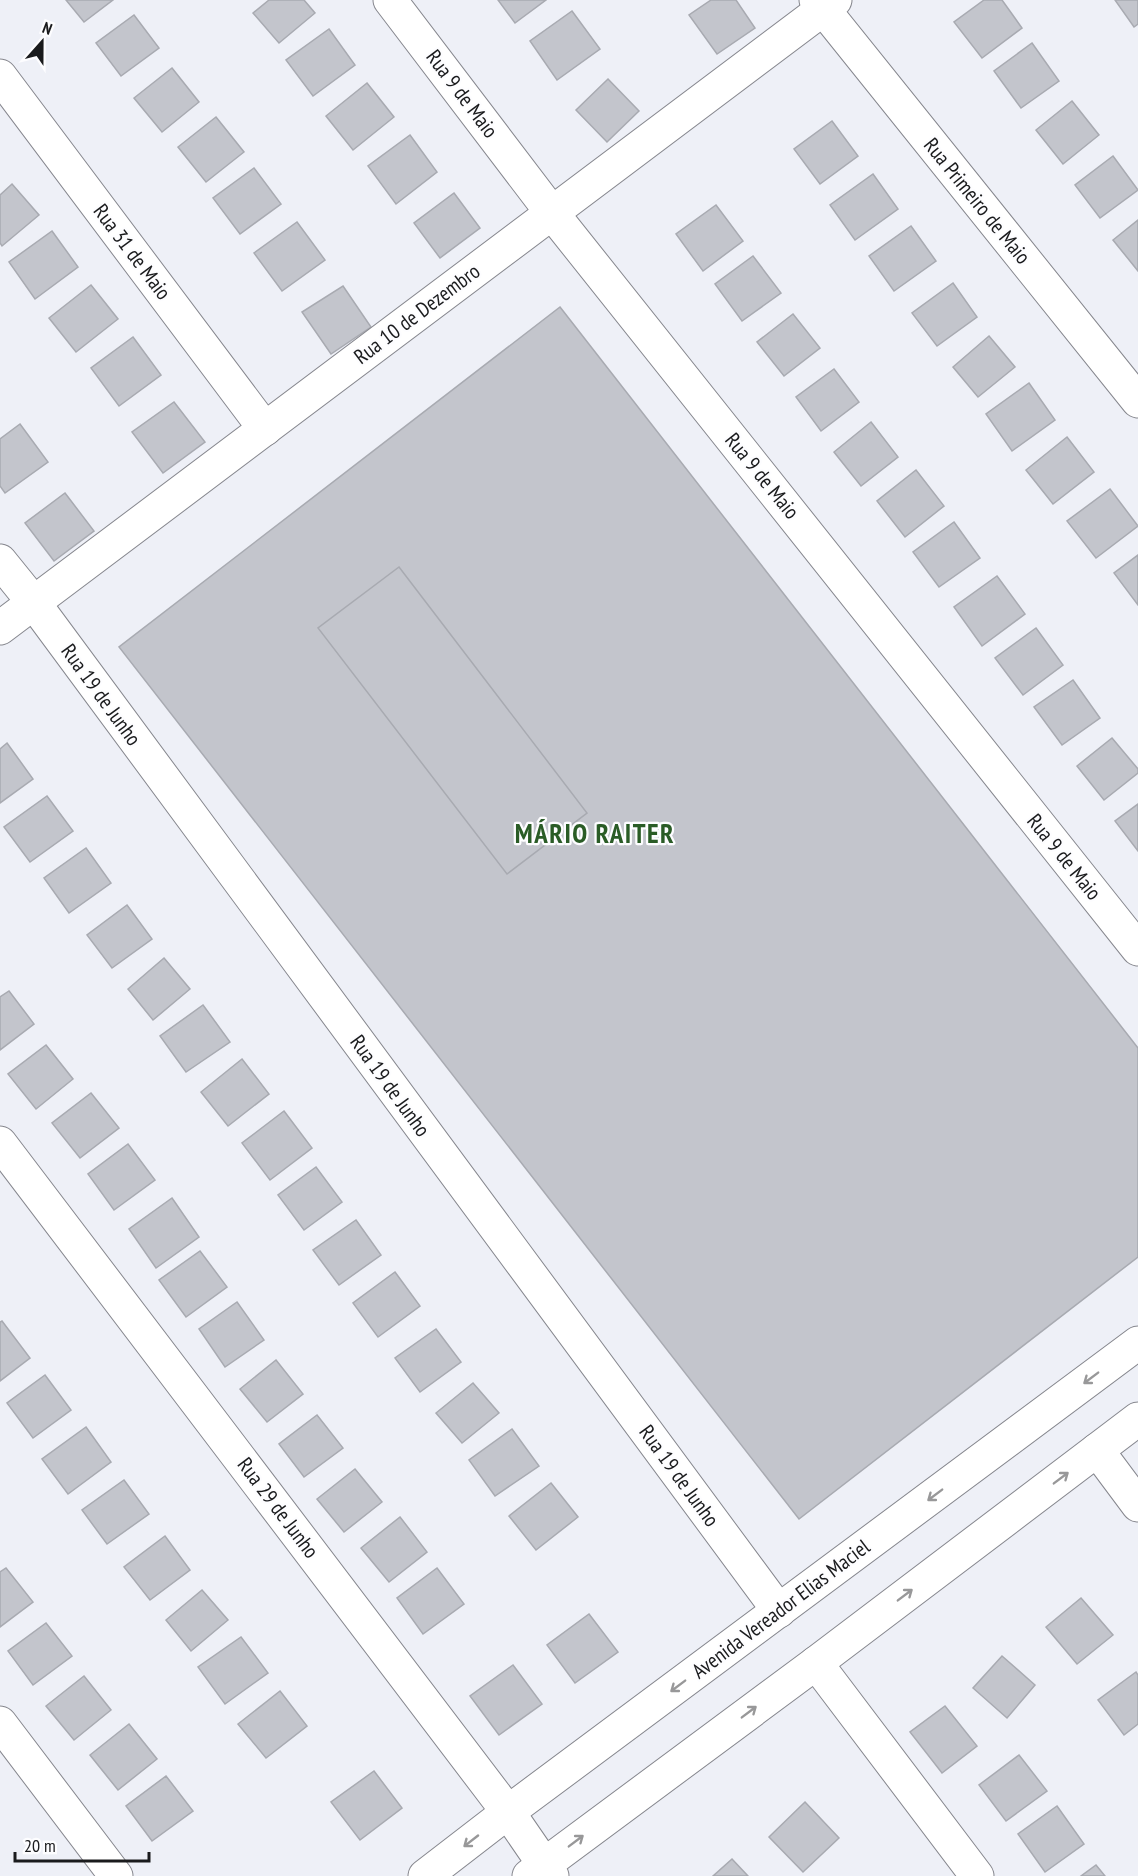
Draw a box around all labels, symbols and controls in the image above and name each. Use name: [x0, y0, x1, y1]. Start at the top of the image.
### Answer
north arrow: [12, 12, 72, 72]
text: N: [40, 17, 55, 39]
street label: Rua 9 de Maio: [420, 44, 504, 143]
street label: Rua Primeiro de Maio: [918, 132, 1037, 269]
street label: Rua 31 de Maio: [88, 198, 177, 305]
street label: Rua 10 de Dezembro: [348, 257, 485, 370]
street label: Rua 9 de Maio: [719, 427, 805, 524]
street label: Rua 19 de Junho: [55, 639, 147, 751]
street label: Rua 9 de Maio: [1021, 808, 1107, 905]
district label: MÁRIO RAITER: [515, 816, 675, 850]
street label: Rua 19 de Junho: [344, 1030, 436, 1142]
one-way arrow: [1084, 1372, 1100, 1384]
street label: Rua 19 de Junho: [633, 1420, 725, 1532]
street label: Rua 29 de Junho: [232, 1452, 325, 1563]
one-way arrow: [1052, 1471, 1068, 1484]
one-way arrow: [928, 1488, 944, 1501]
street label: Avenida Vereador Elias Maciel: [686, 1533, 875, 1684]
one-way arrow: [897, 1589, 913, 1602]
one-way arrow: [670, 1680, 686, 1692]
one-way arrow: [741, 1706, 757, 1718]
scale bar: [15, 1825, 148, 1863]
text: 20 m: [24, 1834, 56, 1857]
one-way arrow: [463, 1834, 479, 1847]
one-way arrow: [567, 1835, 583, 1847]

